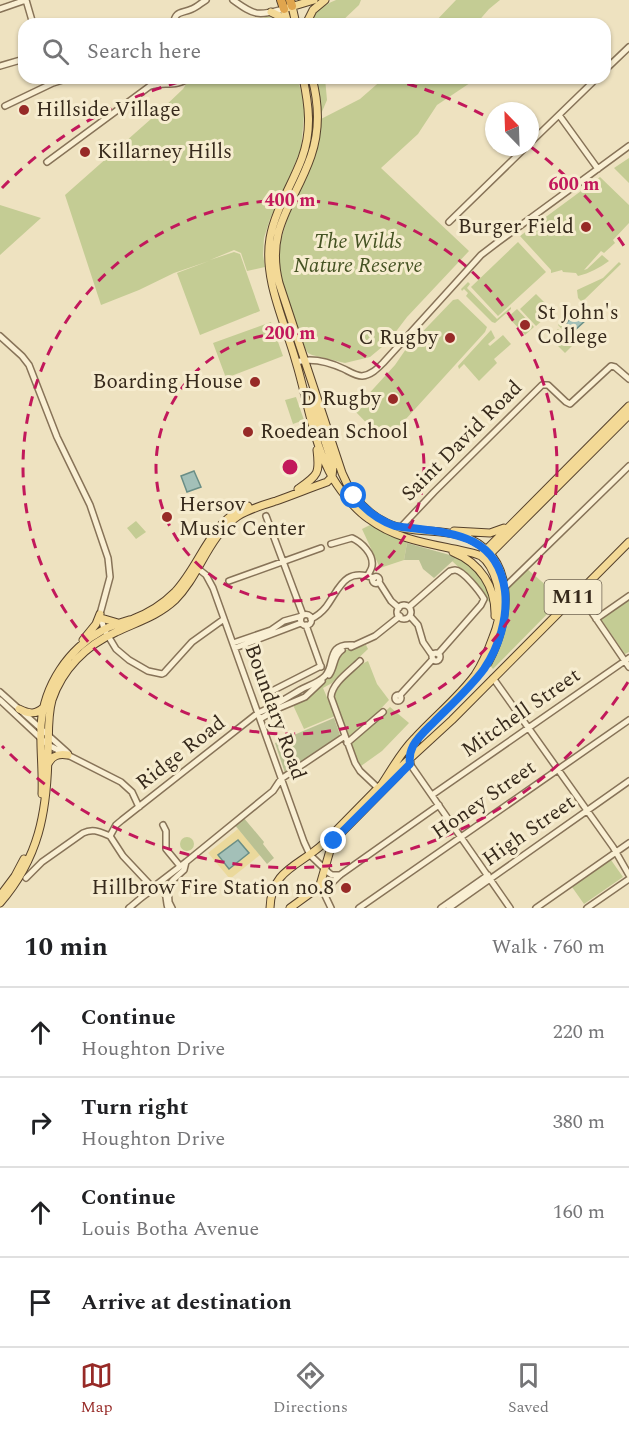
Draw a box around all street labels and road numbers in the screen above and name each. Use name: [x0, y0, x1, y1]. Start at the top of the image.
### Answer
street label: Saint David Road: [394, 373, 530, 509]
road number: M11: [544, 580, 602, 614]
street label: Boundary Road: [236, 640, 314, 784]
street label: Mitchell Street: [455, 660, 587, 766]
street label: Ridge Road: [129, 708, 233, 798]
street label: Honey Street: [425, 752, 543, 848]
street label: High Street: [476, 787, 582, 875]

